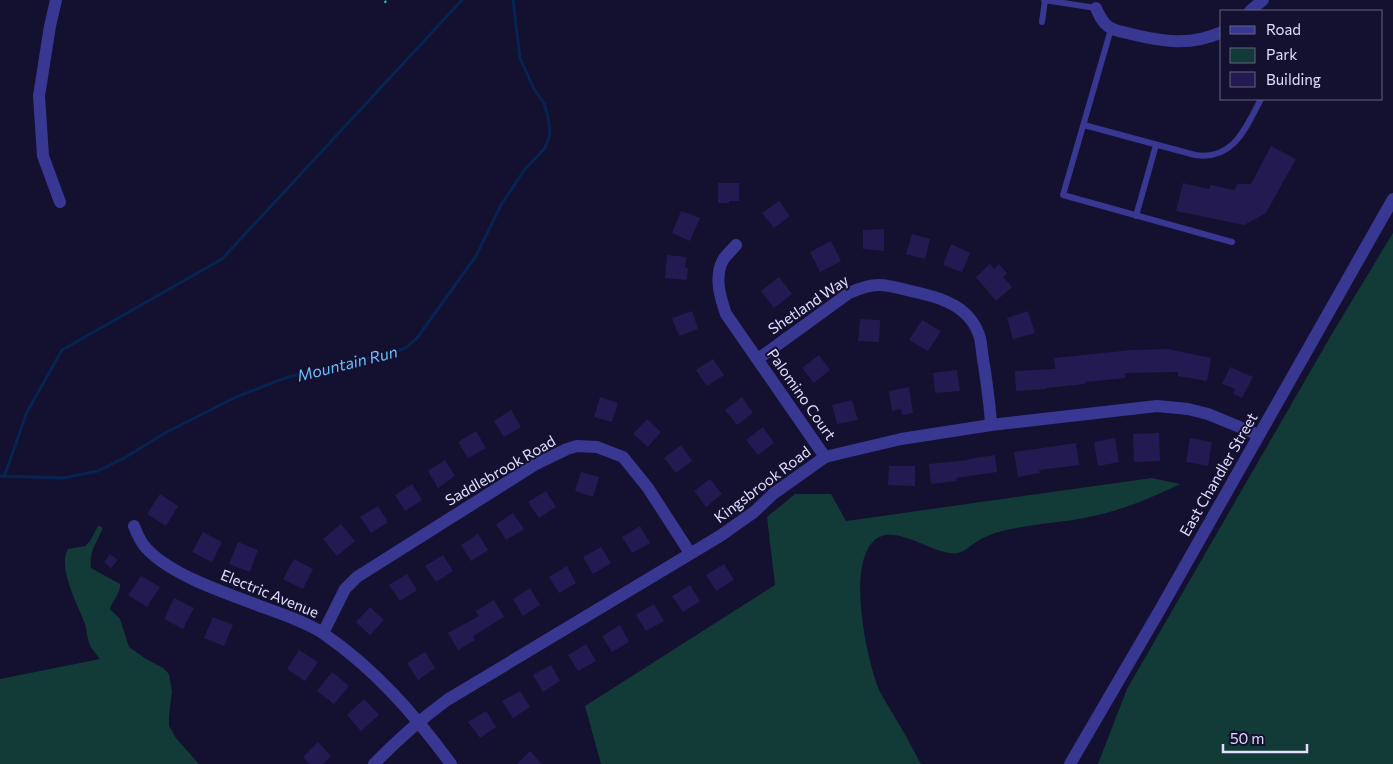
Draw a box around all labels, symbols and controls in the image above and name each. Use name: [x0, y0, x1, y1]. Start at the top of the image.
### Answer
legend: [1220, 10, 1383, 100]
text: Road: [1266, 20, 1301, 38]
text: Park: [1266, 45, 1297, 63]
text: Building: [1266, 70, 1321, 88]
street label: Shetland Way: [764, 270, 852, 337]
water label: Mountain Run: [295, 341, 399, 385]
street label: Palomino Court: [764, 345, 840, 443]
street label: East Chandler Street: [1175, 409, 1261, 539]
street label: Saddlebrook Road: [442, 431, 558, 509]
street label: Kingsbrook Road: [710, 442, 814, 526]
street label: Electric Avenue: [218, 565, 322, 621]
scale bar: [1223, 722, 1307, 754]
text: 50 m: [1230, 729, 1264, 747]

